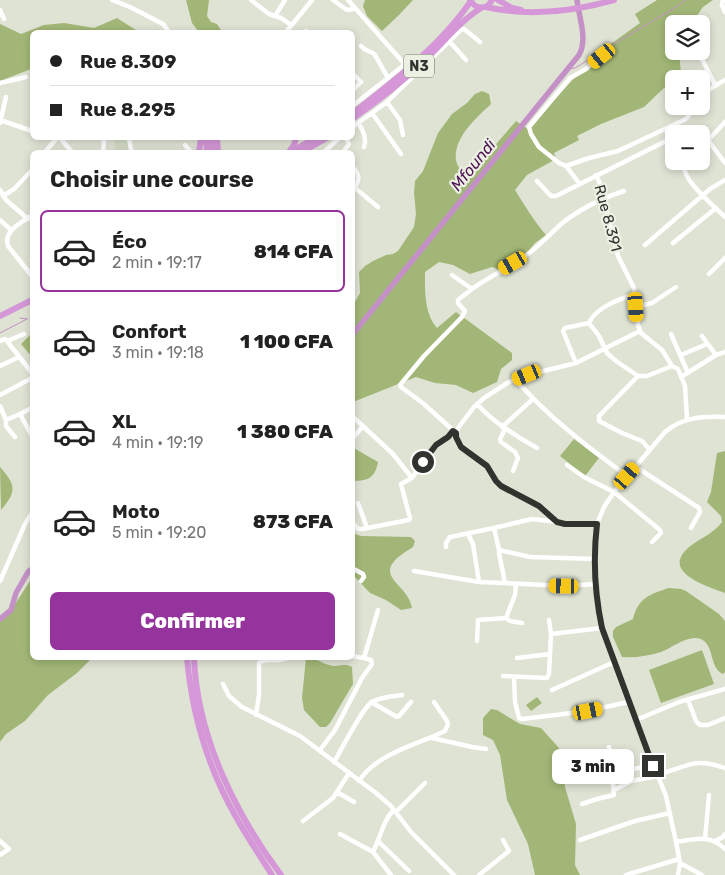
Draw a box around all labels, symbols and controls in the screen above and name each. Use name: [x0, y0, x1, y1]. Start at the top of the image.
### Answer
map controls: [665, 15, 710, 170]
button: layers: [665, 15, 710, 60]
car: [585, 41, 618, 71]
text: Rue 8.309: [80, 50, 176, 73]
road number: N3: [404, 54, 434, 78]
button: +: [665, 70, 710, 115]
text: Rue 8.295: [80, 98, 176, 121]
button: −: [665, 125, 710, 170]
water label: Mfoundi: [447, 135, 500, 195]
text: Choisir une course: [50, 166, 254, 193]
street label: Rue 8.391: [590, 183, 626, 253]
icon: car: [52, 229, 97, 274]
text: Éco: [112, 230, 147, 253]
text: 814 CFA: [254, 240, 333, 263]
car: [496, 249, 529, 277]
text: 2 min · 19:17: [112, 253, 202, 272]
car: [627, 292, 644, 322]
icon: car: [52, 319, 97, 364]
text: Confort: [112, 320, 186, 343]
text: 1 100 CFA: [240, 330, 333, 353]
text: 3 min · 19:18: [112, 343, 204, 362]
car: [510, 362, 543, 388]
icon: car: [52, 409, 97, 454]
text: XL: [112, 410, 136, 433]
text: 1 380 CFA: [237, 420, 333, 443]
text: 4 min · 19:19: [112, 433, 204, 452]
route start: [412, 451, 434, 473]
car: [611, 460, 642, 492]
icon: car: [52, 499, 97, 544]
text: Moto: [112, 500, 160, 523]
text: 873 CFA: [253, 510, 333, 533]
text: 5 min · 19:20: [112, 523, 206, 542]
car: [548, 578, 579, 594]
button: Confirmer: [50, 592, 335, 650]
car: [571, 701, 604, 721]
callout: 3 min: [553, 748, 636, 784]
route end: [642, 755, 664, 777]
text: 3 min: [571, 757, 615, 776]

